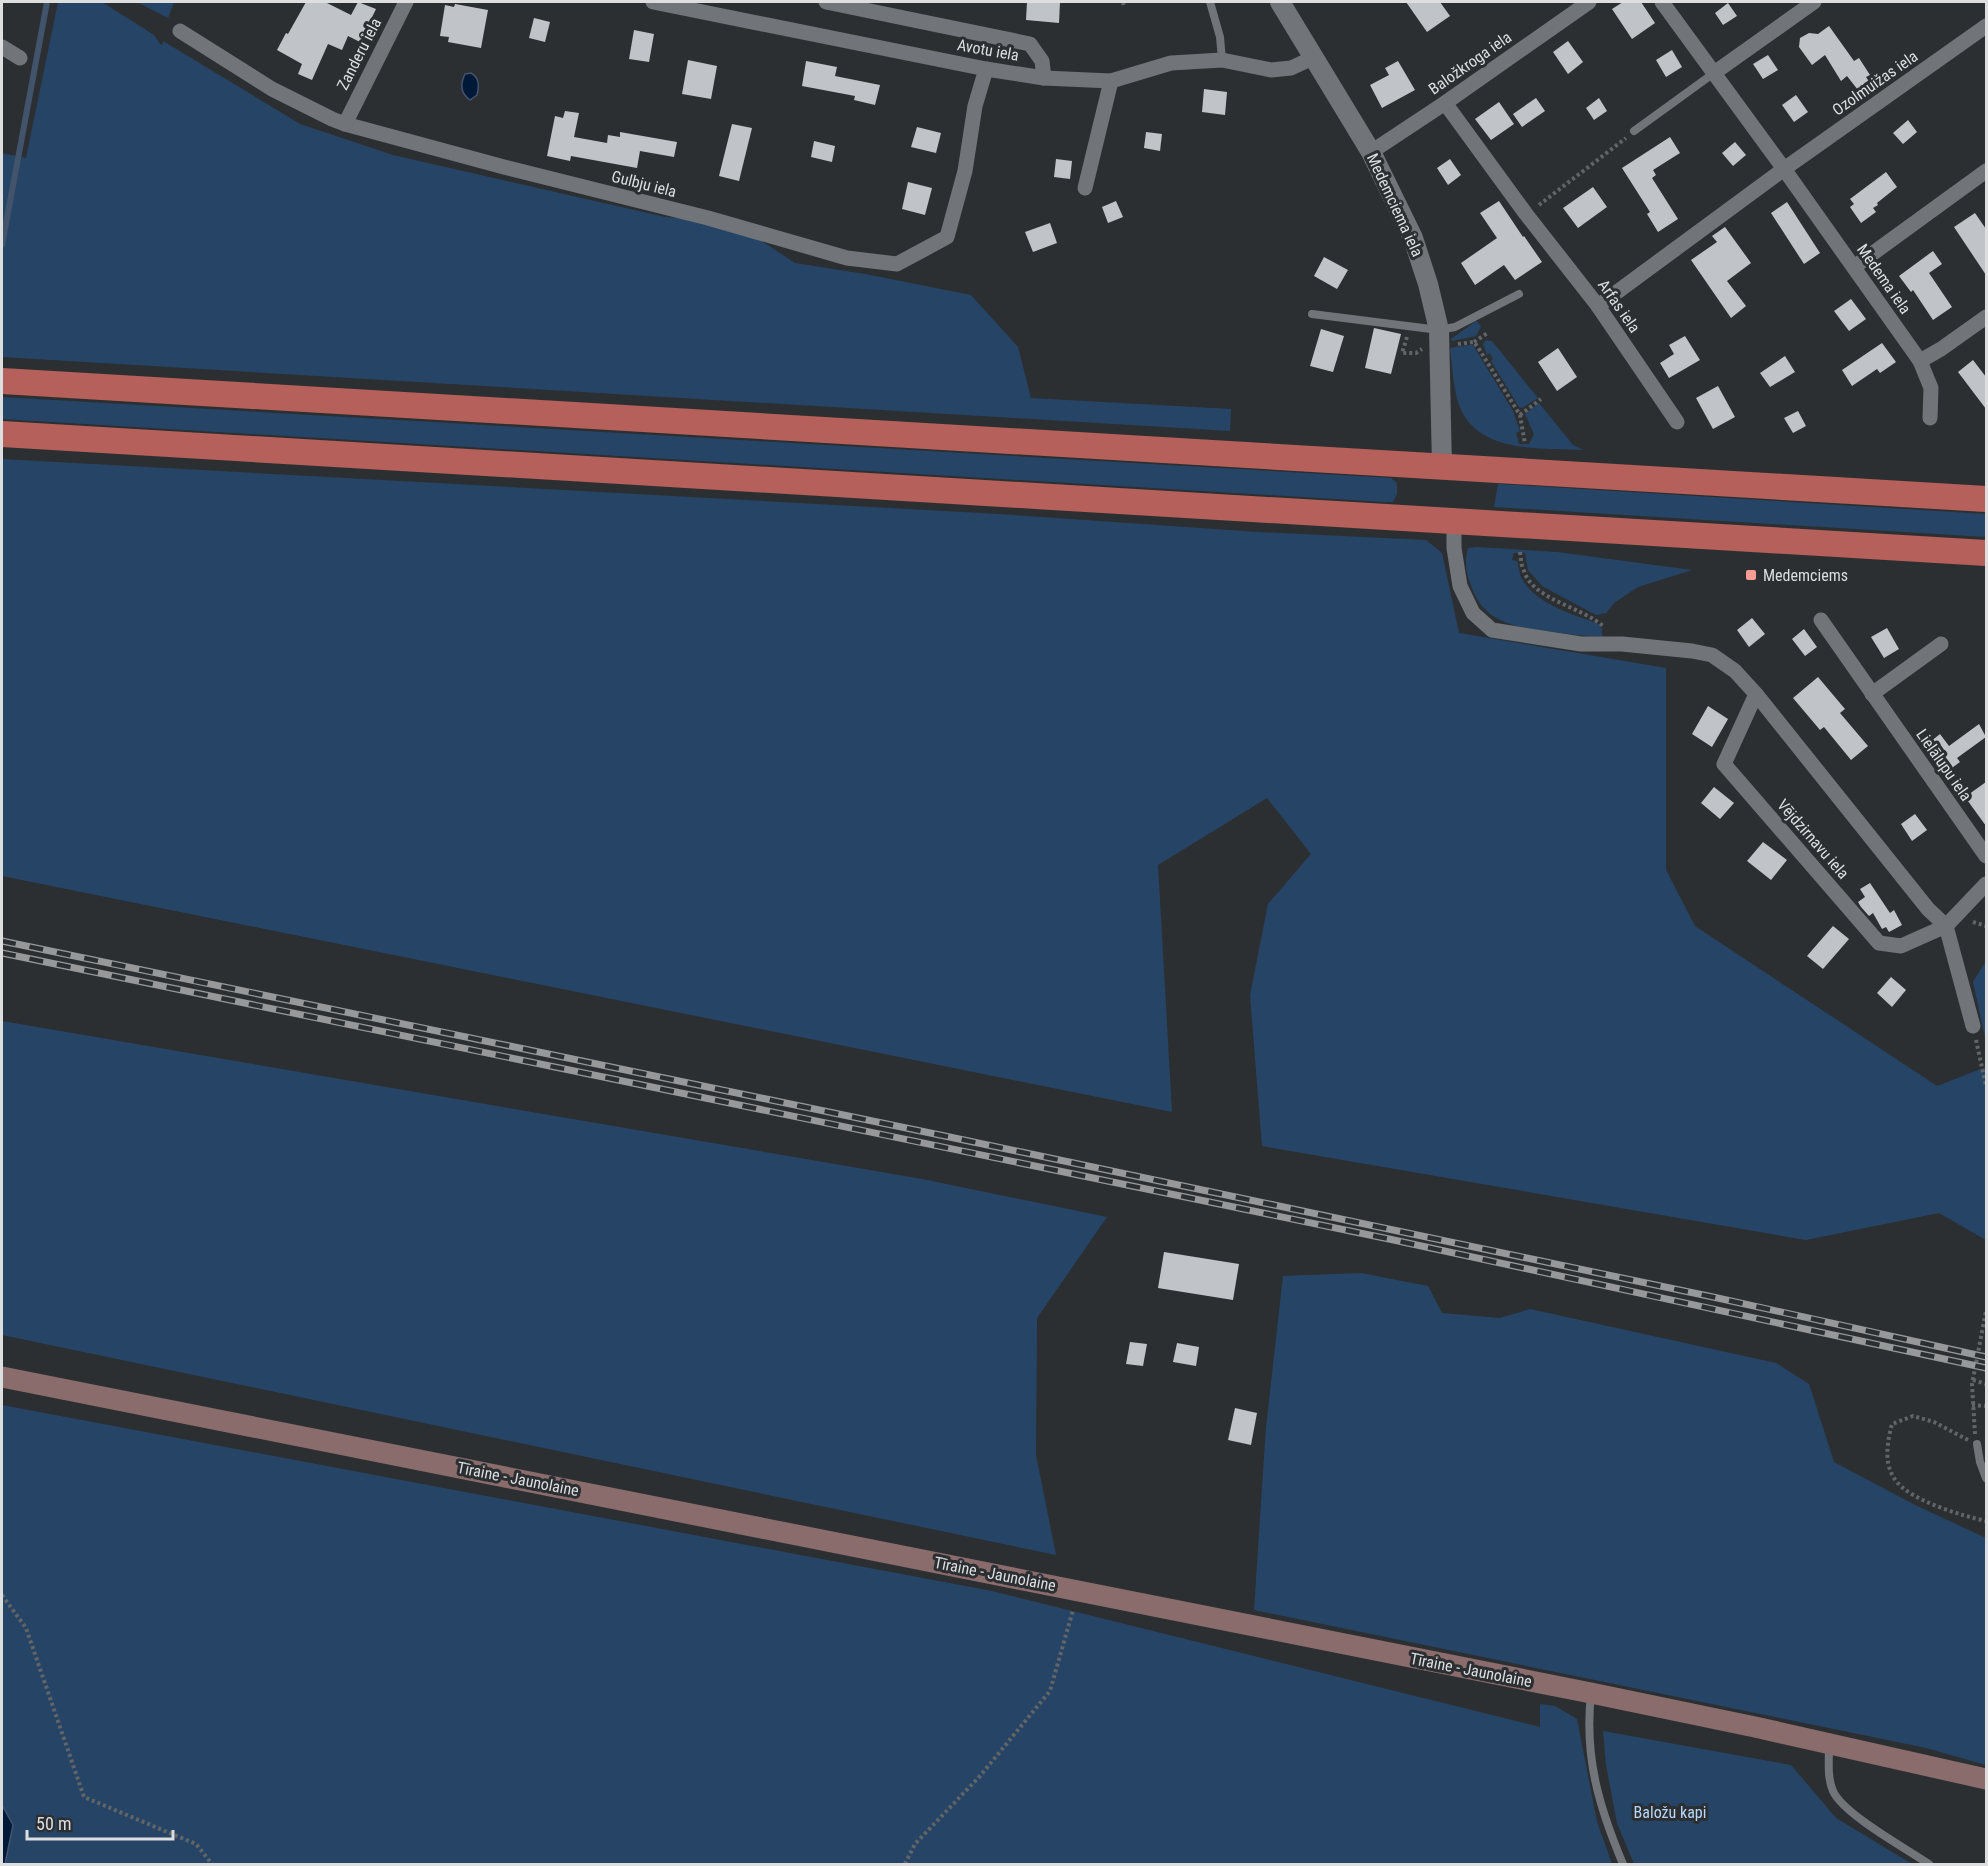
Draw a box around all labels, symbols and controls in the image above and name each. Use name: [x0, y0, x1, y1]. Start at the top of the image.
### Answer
street label: Zanderu iela: [333, 15, 385, 93]
street label: Baložkroga iela: [1425, 27, 1515, 99]
street label: Avotu iela: [956, 35, 1020, 65]
street label: Ozolmuižas iela: [1829, 47, 1921, 119]
street label: Medemciema iela: [1363, 150, 1427, 260]
street label: Gulbju iela: [610, 167, 678, 201]
street label: Medema iela: [1853, 240, 1915, 318]
street label: Arfas iela: [1594, 276, 1644, 336]
place label: Medemciems: [1763, 566, 1848, 585]
marker: Medemciems: [1744, 568, 1758, 582]
street label: Lielālupu iela: [1912, 725, 1976, 805]
street label: Vējdzirnavu iela: [1773, 795, 1853, 883]
street label: Tīraine - Jaunolaine: [455, 1458, 581, 1500]
street label: Tīraine - Jaunolaine: [932, 1553, 1058, 1595]
street label: Tīraine - Jaunolaine: [1408, 1649, 1534, 1691]
scale bar: [27, 1803, 172, 1841]
park label: Baložu kapi: [1634, 1803, 1706, 1822]
text: 50 m: [36, 1813, 71, 1834]

